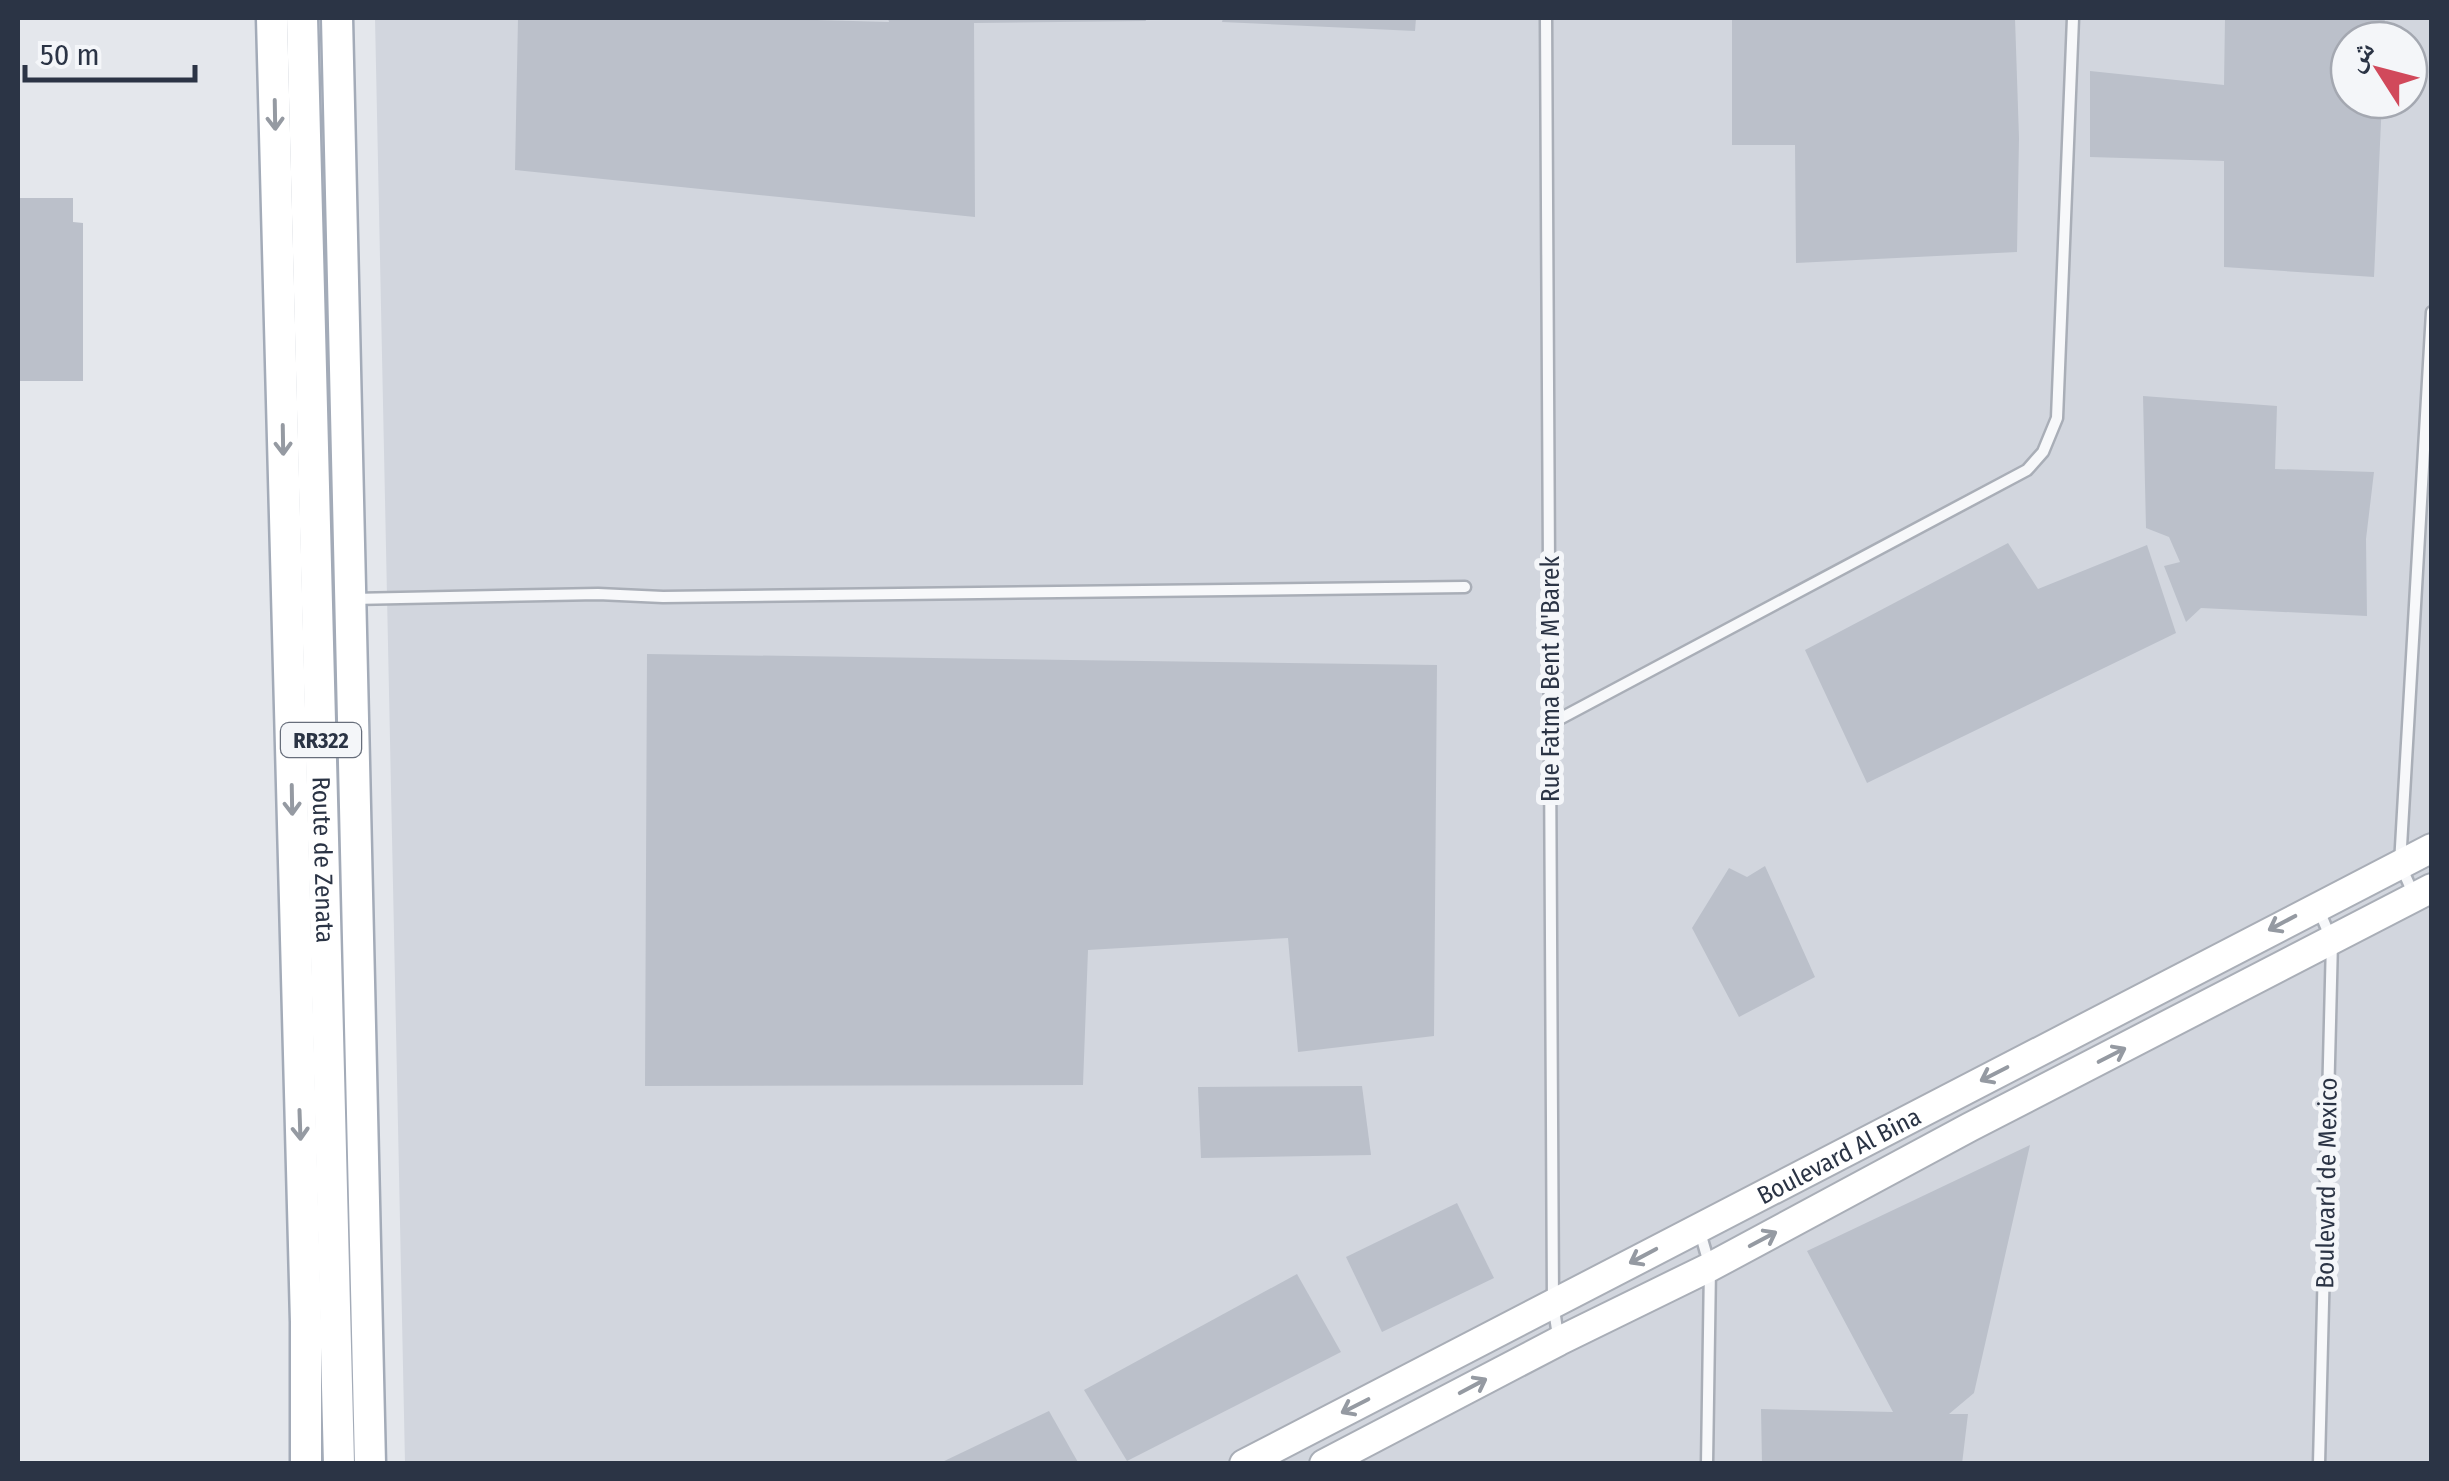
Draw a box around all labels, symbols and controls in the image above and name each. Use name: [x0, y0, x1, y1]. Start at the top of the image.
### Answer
scale bar: [25, 20, 195, 82]
north arrow: [2329, 20, 2429, 120]
text: ش: [2337, 34, 2381, 77]
text: 50 m: [40, 37, 100, 73]
one-way arrow: [265, 98, 284, 130]
one-way arrow: [273, 423, 292, 455]
street label: Rue Fatma Bent M'Barek: [1536, 556, 1566, 802]
road number: RR322: [281, 723, 361, 757]
street label: Route de Zenata: [305, 776, 340, 943]
one-way arrow: [282, 783, 301, 815]
one-way arrow: [2267, 914, 2297, 934]
one-way arrow: [2097, 1045, 2126, 1064]
one-way arrow: [1979, 1064, 2009, 1084]
street label: Boulevard de Mexico: [2310, 1077, 2344, 1289]
street label: Boulevard Al Bina: [1752, 1102, 1926, 1211]
one-way arrow: [291, 1108, 310, 1140]
one-way arrow: [1747, 1229, 1777, 1248]
one-way arrow: [1629, 1247, 1659, 1266]
one-way arrow: [1457, 1376, 1487, 1395]
one-way arrow: [1340, 1397, 1370, 1416]

